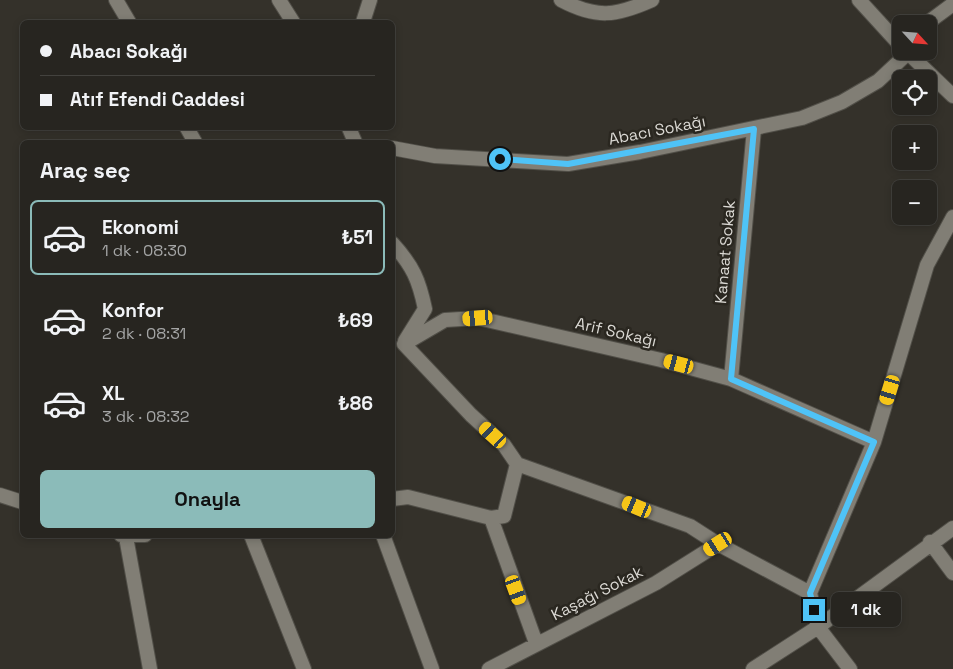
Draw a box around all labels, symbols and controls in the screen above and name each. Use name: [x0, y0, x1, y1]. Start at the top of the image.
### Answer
north arrow: [892, 15, 938, 60]
map controls: [892, 15, 937, 225]
text: Abacı Sokağı: [70, 39, 188, 64]
button: locate: [892, 70, 937, 115]
text: Atıf Efendi Caddesi: [70, 87, 245, 112]
street label: Abacı Sokağı: [607, 110, 707, 150]
button: +: [892, 125, 937, 170]
route start: [489, 148, 511, 170]
text: Araç seç: [40, 156, 131, 184]
button: −: [892, 180, 937, 225]
street label: Kanaat Sokak: [710, 199, 740, 305]
icon: car: [42, 215, 87, 260]
text: Ekonomi: [102, 215, 179, 240]
text: ₺51: [342, 225, 373, 250]
text: 1 dk · 08:30: [102, 240, 187, 261]
icon: car: [42, 298, 87, 343]
text: Konfor: [102, 298, 164, 323]
text: ₺69: [338, 308, 373, 333]
car: [462, 309, 493, 327]
street label: Arif Sokağı: [573, 312, 659, 352]
text: 2 dk · 08:31: [102, 323, 186, 344]
car: [662, 353, 695, 375]
car: [878, 373, 901, 407]
icon: car: [42, 381, 87, 426]
text: XL: [102, 381, 125, 406]
text: ₺86: [338, 391, 373, 416]
text: 3 dk · 08:32: [102, 406, 190, 427]
car: [476, 419, 509, 451]
button: Onayla: [40, 470, 375, 528]
car: [620, 494, 653, 520]
car: [701, 530, 734, 558]
street label: Kaşağı Sokak: [547, 561, 647, 625]
car: [503, 573, 528, 607]
callout: 1 dk: [832, 592, 902, 628]
route end: [803, 599, 825, 621]
text: 1 dk: [851, 599, 881, 620]

